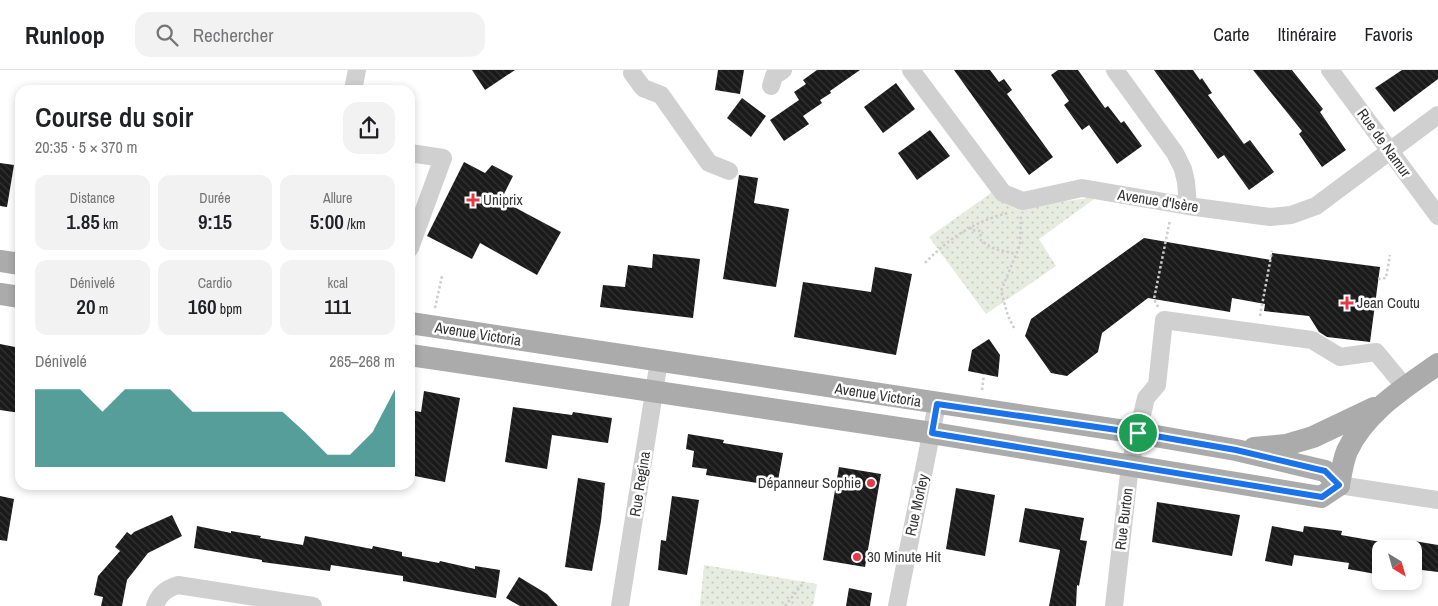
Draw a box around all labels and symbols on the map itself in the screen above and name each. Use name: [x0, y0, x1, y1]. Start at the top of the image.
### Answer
street label: Rue de Namur: [1352, 104, 1416, 181]
street label: Avenue d'Isère: [1115, 184, 1200, 217]
place label: Uniprix: [483, 189, 523, 210]
marker: Uniprix: [467, 194, 479, 206]
place label: Jean Coutu: [1357, 292, 1420, 313]
marker: Jean Coutu: [1341, 297, 1353, 309]
street label: Avenue Victoria: [432, 316, 523, 351]
street label: Avenue Victoria: [832, 377, 923, 412]
pin: [1117, 412, 1159, 454]
street label: Rue Regina: [624, 450, 655, 518]
street label: Rue Morley: [900, 471, 933, 538]
place label: Dépanneur Sophie: [758, 472, 861, 493]
marker: Dépanneur Sophie: [865, 477, 877, 489]
street label: Rue Burton: [1109, 487, 1138, 551]
north arrow: [1372, 540, 1422, 590]
place label: 30 Minute Hit: [867, 546, 941, 567]
marker: 30 Minute Hit: [851, 551, 863, 563]

